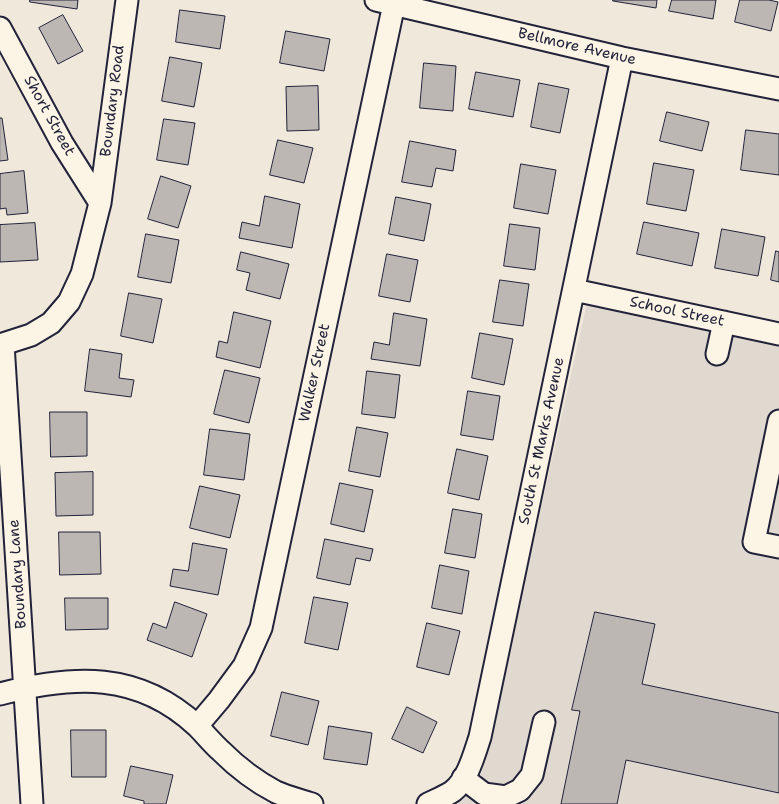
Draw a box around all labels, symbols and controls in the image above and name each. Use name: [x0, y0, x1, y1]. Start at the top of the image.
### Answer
street label: Bellmore Avenue: [516, 25, 638, 69]
street label: Boundary Road: [97, 44, 129, 158]
street label: Short Street: [20, 73, 78, 159]
street label: School Street: [628, 293, 726, 331]
street label: Walker Street: [296, 322, 334, 424]
street label: South St Marks Avenue: [515, 356, 569, 526]
street label: Boundary Lane: [5, 519, 31, 629]

